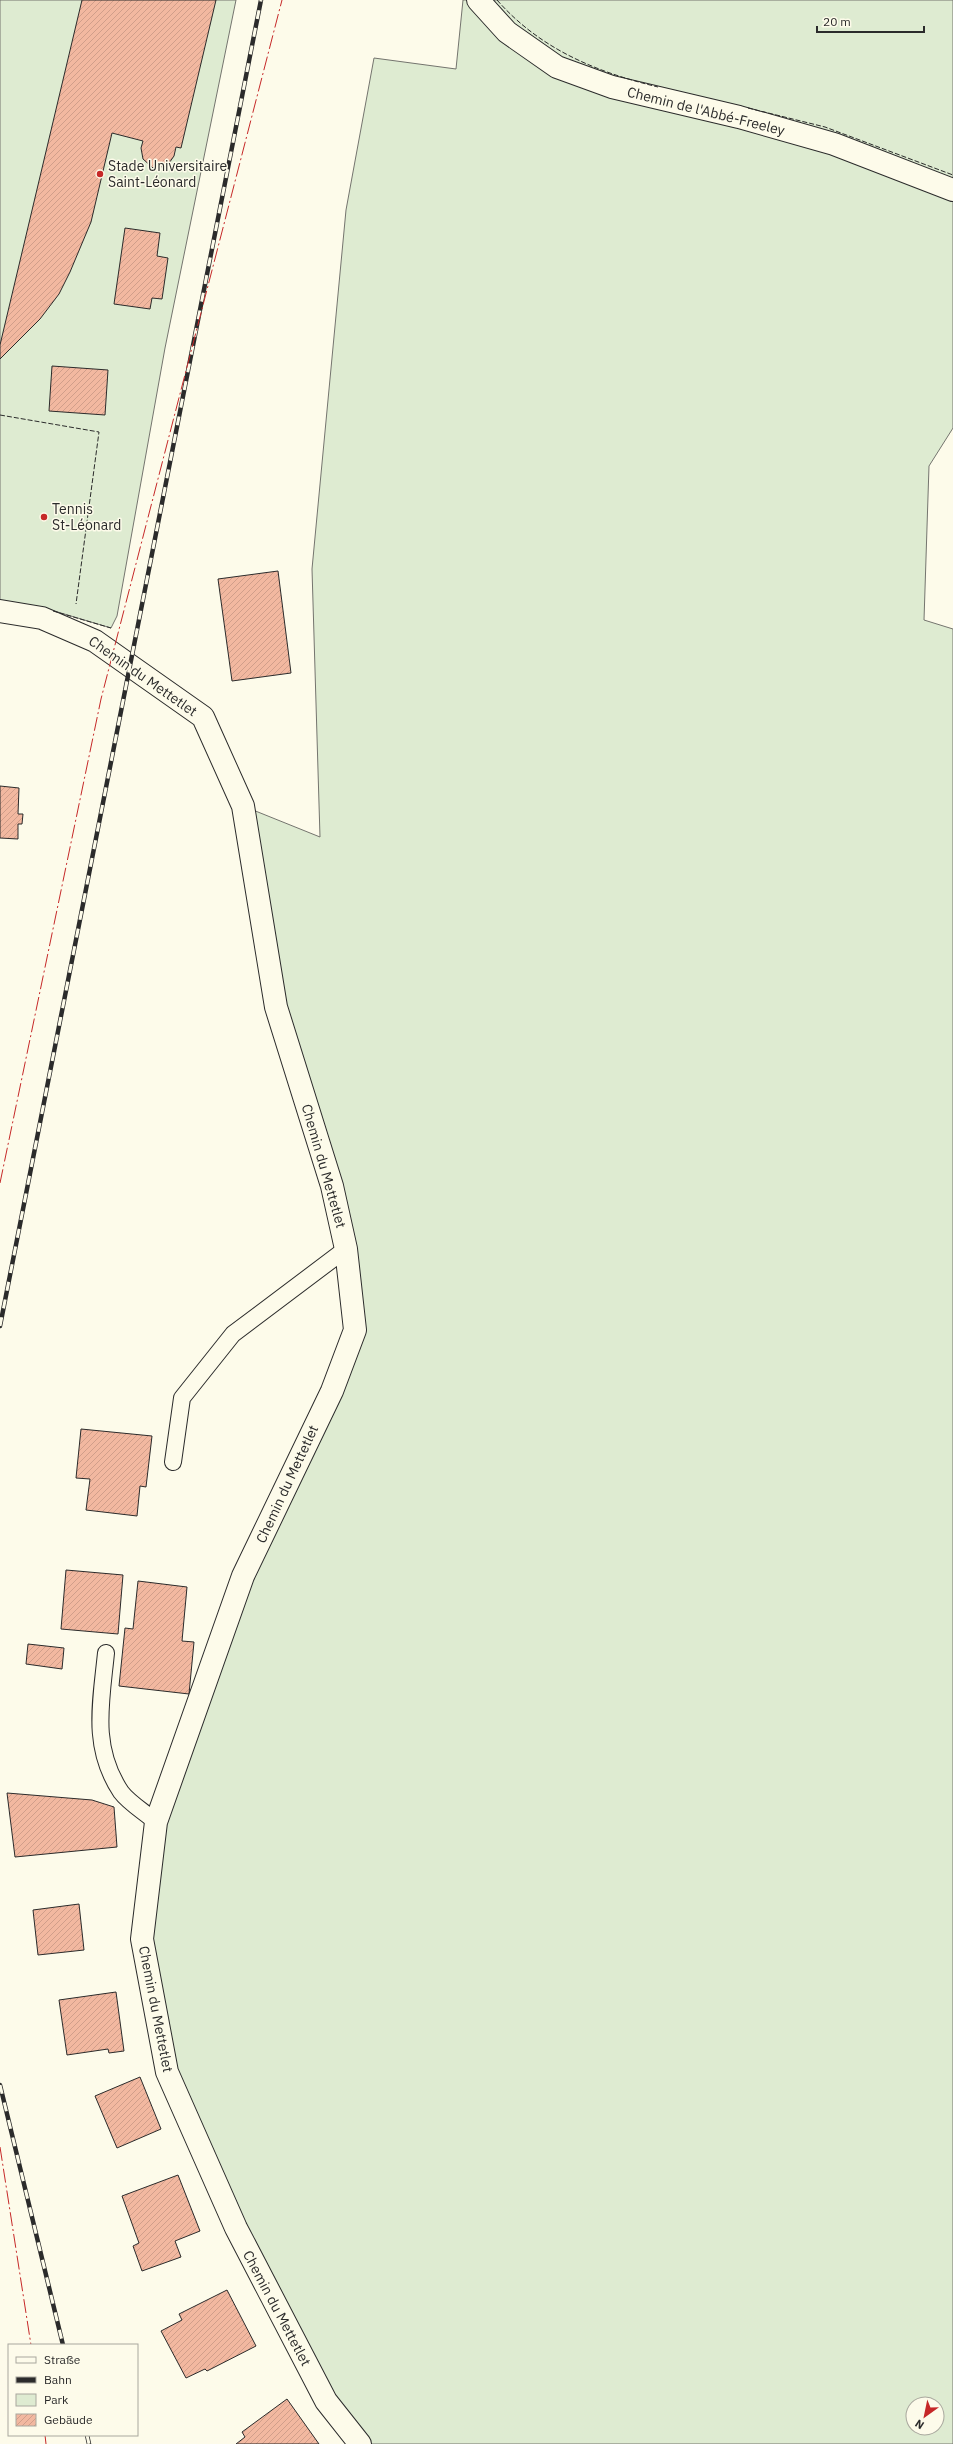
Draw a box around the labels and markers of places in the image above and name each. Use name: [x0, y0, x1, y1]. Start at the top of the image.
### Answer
place label: Stade Universitaire Saint-Léonard: [108, 157, 227, 191]
marker: Stade Universitaire Saint-Léonard: [95, 169, 105, 179]
place label: Tennis St-Léonard: [52, 500, 121, 534]
marker: Tennis St-Léonard: [39, 512, 49, 522]

